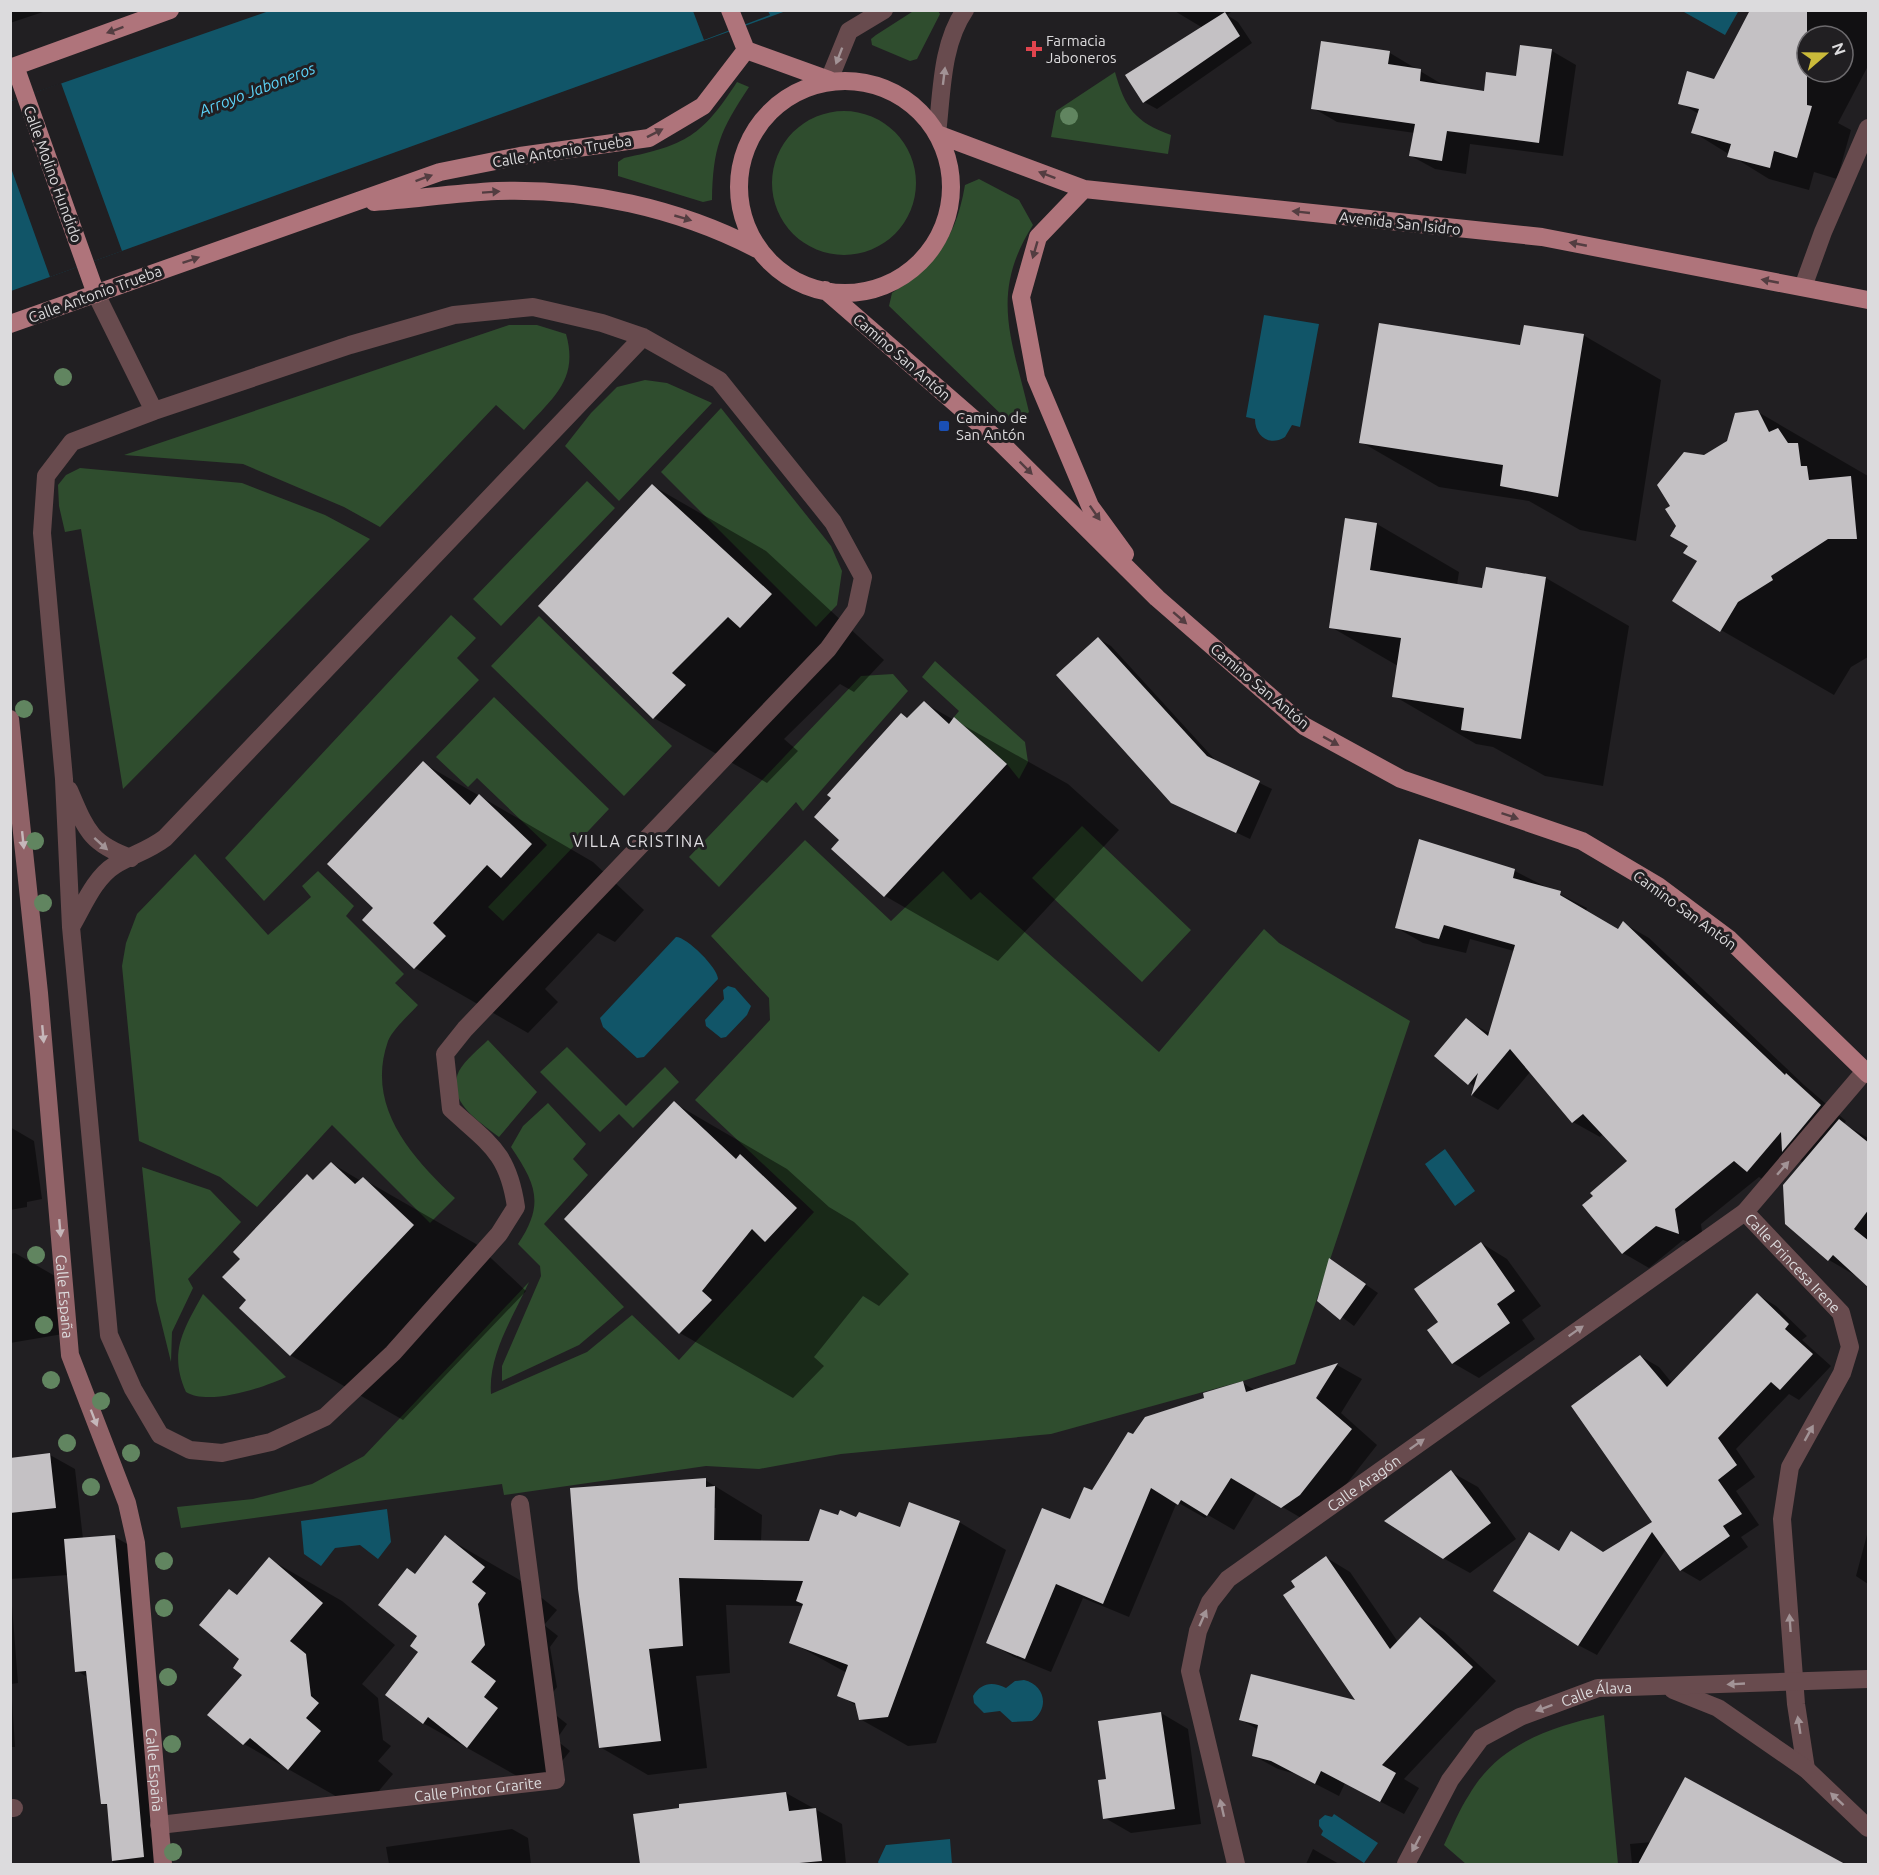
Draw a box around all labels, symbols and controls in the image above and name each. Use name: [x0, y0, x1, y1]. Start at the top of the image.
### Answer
north arrow: [1795, 24, 1855, 84]
one-way arrow: [106, 26, 124, 36]
place label: Farmacia Jaboneros: [1046, 32, 1116, 66]
text: N: [1829, 40, 1850, 58]
marker: Farmacia Jaboneros: [1027, 42, 1041, 56]
one-way arrow: [834, 47, 843, 65]
water label: Arroyo Jaboneros: [195, 58, 318, 120]
one-way arrow: [940, 66, 949, 85]
street label: Calle Molino Hundido: [20, 103, 86, 245]
one-way arrow: [647, 128, 664, 138]
street label: Calle Antonio Trueba: [491, 132, 633, 170]
one-way arrow: [1038, 170, 1056, 179]
one-way arrow: [415, 173, 433, 183]
one-way arrow: [481, 187, 500, 197]
one-way arrow: [1292, 207, 1311, 217]
street label: Avenida San Isidro: [1338, 208, 1462, 238]
one-way arrow: [674, 214, 692, 223]
one-way arrow: [1569, 239, 1588, 248]
one-way arrow: [1030, 241, 1039, 259]
one-way arrow: [182, 255, 200, 265]
street label: Calle Antonio Trueba: [26, 262, 164, 326]
one-way arrow: [1760, 276, 1779, 285]
street label: Camino San Antón: [850, 310, 954, 404]
place label: Camino de San Antón: [956, 409, 1027, 443]
marker: Camino de San Antón: [937, 419, 951, 433]
one-way arrow: [1018, 460, 1032, 474]
one-way arrow: [1089, 504, 1101, 520]
one-way arrow: [1172, 612, 1188, 625]
street label: Camino San Antón: [1207, 640, 1313, 732]
one-way arrow: [1323, 736, 1340, 746]
one-way arrow: [1501, 812, 1519, 822]
one-way arrow: [18, 830, 28, 849]
district label: VILLA CRISTINA: [572, 832, 706, 850]
one-way arrow: [93, 837, 109, 850]
street label: Camino San Antón: [1630, 867, 1740, 953]
one-way arrow: [38, 1024, 48, 1043]
one-way arrow: [1776, 1160, 1789, 1176]
street label: Calle Princesa Irene: [1742, 1209, 1845, 1316]
one-way arrow: [55, 1218, 64, 1237]
street label: Calle España: [53, 1254, 77, 1339]
one-way arrow: [1568, 1326, 1584, 1338]
one-way arrow: [90, 1409, 99, 1427]
one-way arrow: [1804, 1425, 1814, 1442]
one-way arrow: [1408, 1438, 1424, 1450]
street label: Calle Aragón: [1324, 1451, 1403, 1515]
one-way arrow: [1198, 1609, 1208, 1627]
one-way arrow: [1785, 1613, 1795, 1632]
street label: Calle Álava: [1558, 1678, 1632, 1710]
one-way arrow: [1726, 1679, 1745, 1688]
one-way arrow: [1535, 1704, 1553, 1713]
one-way arrow: [1794, 1716, 1803, 1735]
street label: Calle España: [143, 1727, 167, 1812]
street label: Calle Pintor Grarite: [413, 1773, 543, 1805]
one-way arrow: [1830, 1792, 1844, 1806]
one-way arrow: [1217, 1798, 1227, 1817]
one-way arrow: [1411, 1836, 1421, 1853]

